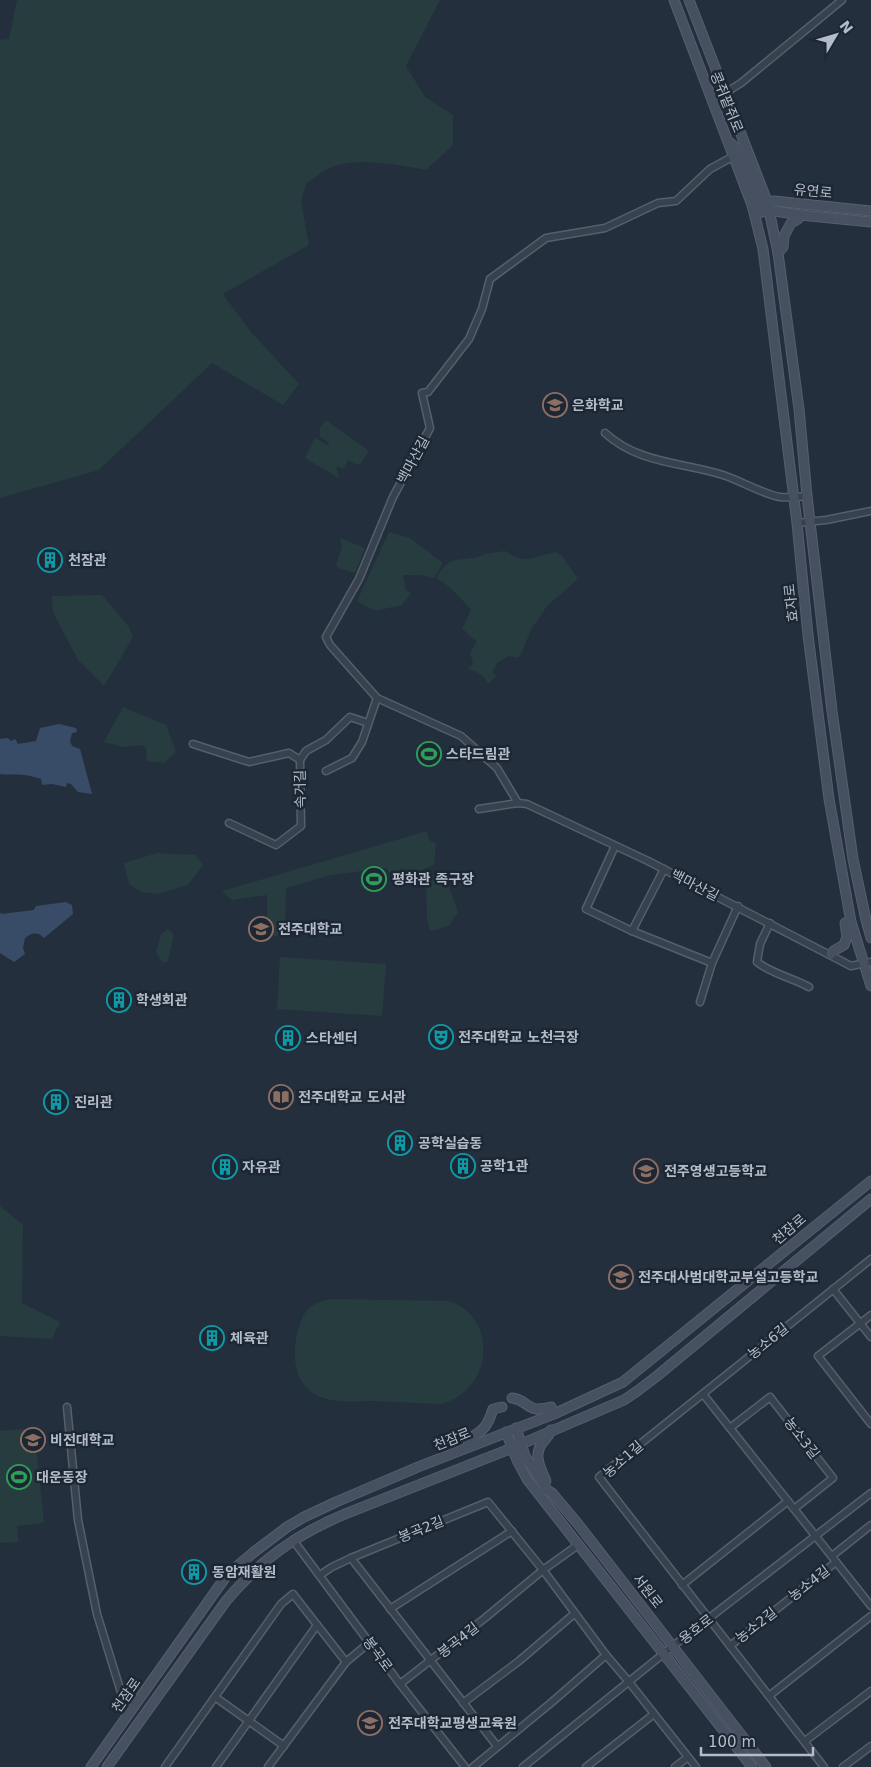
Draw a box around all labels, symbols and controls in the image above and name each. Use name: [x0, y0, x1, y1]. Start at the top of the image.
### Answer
north arrow: [811, 10, 861, 60]
text: N: [836, 17, 856, 37]
street label: 콩쥐팥쥐로: [708, 69, 747, 135]
street label: 유연로: [793, 181, 833, 201]
school or university icon: 은화학교: [542, 392, 568, 418]
place label: 은화학교: [572, 397, 624, 413]
street label: 백마산길: [394, 433, 432, 487]
building icon: 천잠관: [37, 547, 63, 573]
place label: 천잠관: [68, 552, 107, 568]
street label: 효자로: [781, 583, 801, 623]
sports icon: 스타드림관: [416, 741, 442, 767]
place label: 스타드림관: [446, 746, 511, 762]
street label: 속거길: [292, 770, 308, 808]
sports icon: 평화관 족구장: [361, 866, 387, 892]
street label: 백마산길: [668, 866, 722, 904]
place label: 평화관 족구장: [392, 871, 474, 887]
school or university icon: 전주대학교: [248, 916, 274, 942]
place label: 전주대학교: [278, 921, 343, 937]
building icon: 학생회관: [106, 987, 132, 1013]
place label: 학생회관: [136, 992, 188, 1008]
theatre icon: 전주대학교 노천극장: [428, 1024, 454, 1050]
building icon: 스타센터: [275, 1025, 301, 1051]
place label: 전주대학교 노천극장: [458, 1029, 579, 1045]
place label: 스타센터: [306, 1030, 358, 1046]
library icon: 전주대학교 도서관: [268, 1084, 294, 1110]
building icon: 진리관: [43, 1089, 69, 1115]
place label: 전주대학교 도서관: [298, 1089, 406, 1105]
place label: 진리관: [74, 1094, 113, 1110]
building icon: 공학실습동: [387, 1130, 413, 1156]
place label: 공학실습동: [418, 1135, 483, 1151]
building icon: 공학1관: [450, 1153, 476, 1179]
building icon: 자유관: [212, 1154, 238, 1180]
place label: 공학1관: [480, 1158, 529, 1174]
school or university icon: 전주영생고등학교: [633, 1158, 659, 1184]
place label: 자유관: [242, 1159, 281, 1175]
place label: 전주영생고등학교: [664, 1163, 767, 1179]
street label: 천잠로: [769, 1210, 809, 1248]
school or university icon: 전주대사범대학교부설고등학교: [608, 1264, 634, 1290]
place label: 전주대사범대학교부설고등학교: [638, 1269, 818, 1285]
street label: 농소6길: [744, 1320, 792, 1362]
building icon: 체육관: [199, 1325, 225, 1351]
place label: 체육관: [230, 1330, 269, 1346]
street label: 농소3길: [781, 1414, 823, 1462]
street label: 천잠로: [431, 1424, 473, 1454]
school or university icon: 비전대학교: [20, 1427, 46, 1453]
place label: 비전대학교: [50, 1432, 115, 1448]
street label: 농소1길: [600, 1437, 646, 1481]
sports icon: 대운동장: [6, 1464, 32, 1490]
place label: 대운동장: [36, 1469, 88, 1485]
street label: 봉곡2길: [396, 1513, 446, 1545]
building icon: 동암재활원: [181, 1559, 207, 1585]
street label: 농소4길: [785, 1562, 833, 1604]
place label: 동암재활원: [212, 1564, 276, 1580]
street label: 서원로: [630, 1571, 666, 1611]
street label: 농소2길: [732, 1604, 780, 1646]
street label: 용호로: [676, 1611, 716, 1647]
street label: 봉곡4길: [434, 1619, 482, 1661]
street label: 봉곡로: [360, 1634, 396, 1674]
street label: 천잠로: [108, 1674, 144, 1715]
school or university icon: 전주대학교평생교육원: [357, 1710, 383, 1736]
place label: 전주대학교평생교육원: [388, 1715, 517, 1731]
scale bar: [701, 1724, 814, 1756]
text: 100 m: [708, 1733, 756, 1751]

